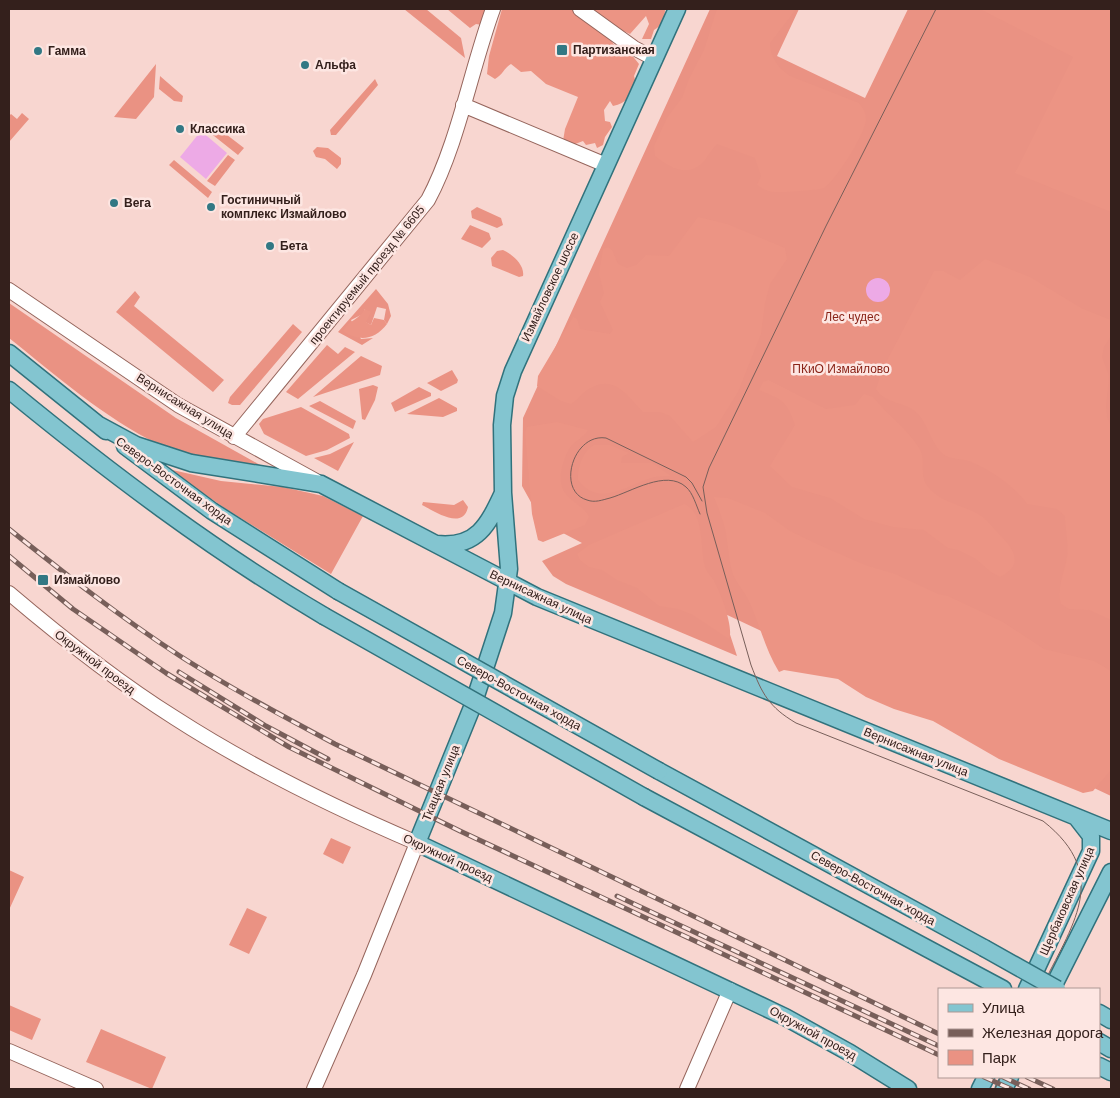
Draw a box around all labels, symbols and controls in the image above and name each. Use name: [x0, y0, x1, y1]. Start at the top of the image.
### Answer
marker: Партизанская: [555, 43, 569, 57]
place label: Партизанская: [573, 43, 655, 57]
place label: Гамма: [48, 44, 86, 58]
marker: Гамма: [32, 45, 44, 57]
place label: Альфа: [315, 58, 356, 72]
marker: Альфа: [299, 59, 311, 71]
place label: Классика: [190, 122, 245, 136]
marker: Классика: [174, 123, 186, 135]
place label: Гостиничный комплекс Измайлово: [221, 193, 347, 221]
place label: Вега: [124, 196, 151, 210]
marker: Вега: [108, 197, 120, 209]
marker: Гостиничный комплекс Измайлово: [205, 201, 217, 213]
street label: проектируемый проезд № 6605: [307, 202, 428, 347]
street label: Измайловское шоссе: [519, 230, 582, 344]
place label: Бета: [280, 239, 308, 253]
marker: Бета: [264, 240, 276, 252]
park label: Лес чудес: [824, 310, 880, 324]
park label: ПКиО Измайлово: [792, 362, 890, 376]
street label: Вернисажная улица: [134, 371, 236, 442]
street label: Северо-Восточная хорда: [113, 434, 235, 528]
street label: Вернисажная улица: [488, 567, 595, 627]
marker: Измайлово: [36, 573, 50, 587]
place label: Измайлово: [54, 573, 120, 587]
street label: Окружной проезд: [52, 627, 138, 697]
street label: Северо-Восточная хорда: [454, 653, 584, 733]
street label: Вернисажная улица: [862, 725, 971, 779]
street label: Ткацкая улица: [419, 743, 463, 823]
street label: Окружной проезд: [401, 831, 495, 885]
street label: Щербаковская улица: [1037, 844, 1097, 957]
street label: Северо-Восточная хорда: [808, 848, 938, 928]
legend: [938, 988, 1100, 1078]
text: Улица: [982, 999, 1025, 1016]
street label: Окружной проезд: [767, 1003, 859, 1063]
text: Железная дорога: [982, 1024, 1104, 1041]
text: Парк: [982, 1049, 1016, 1066]

